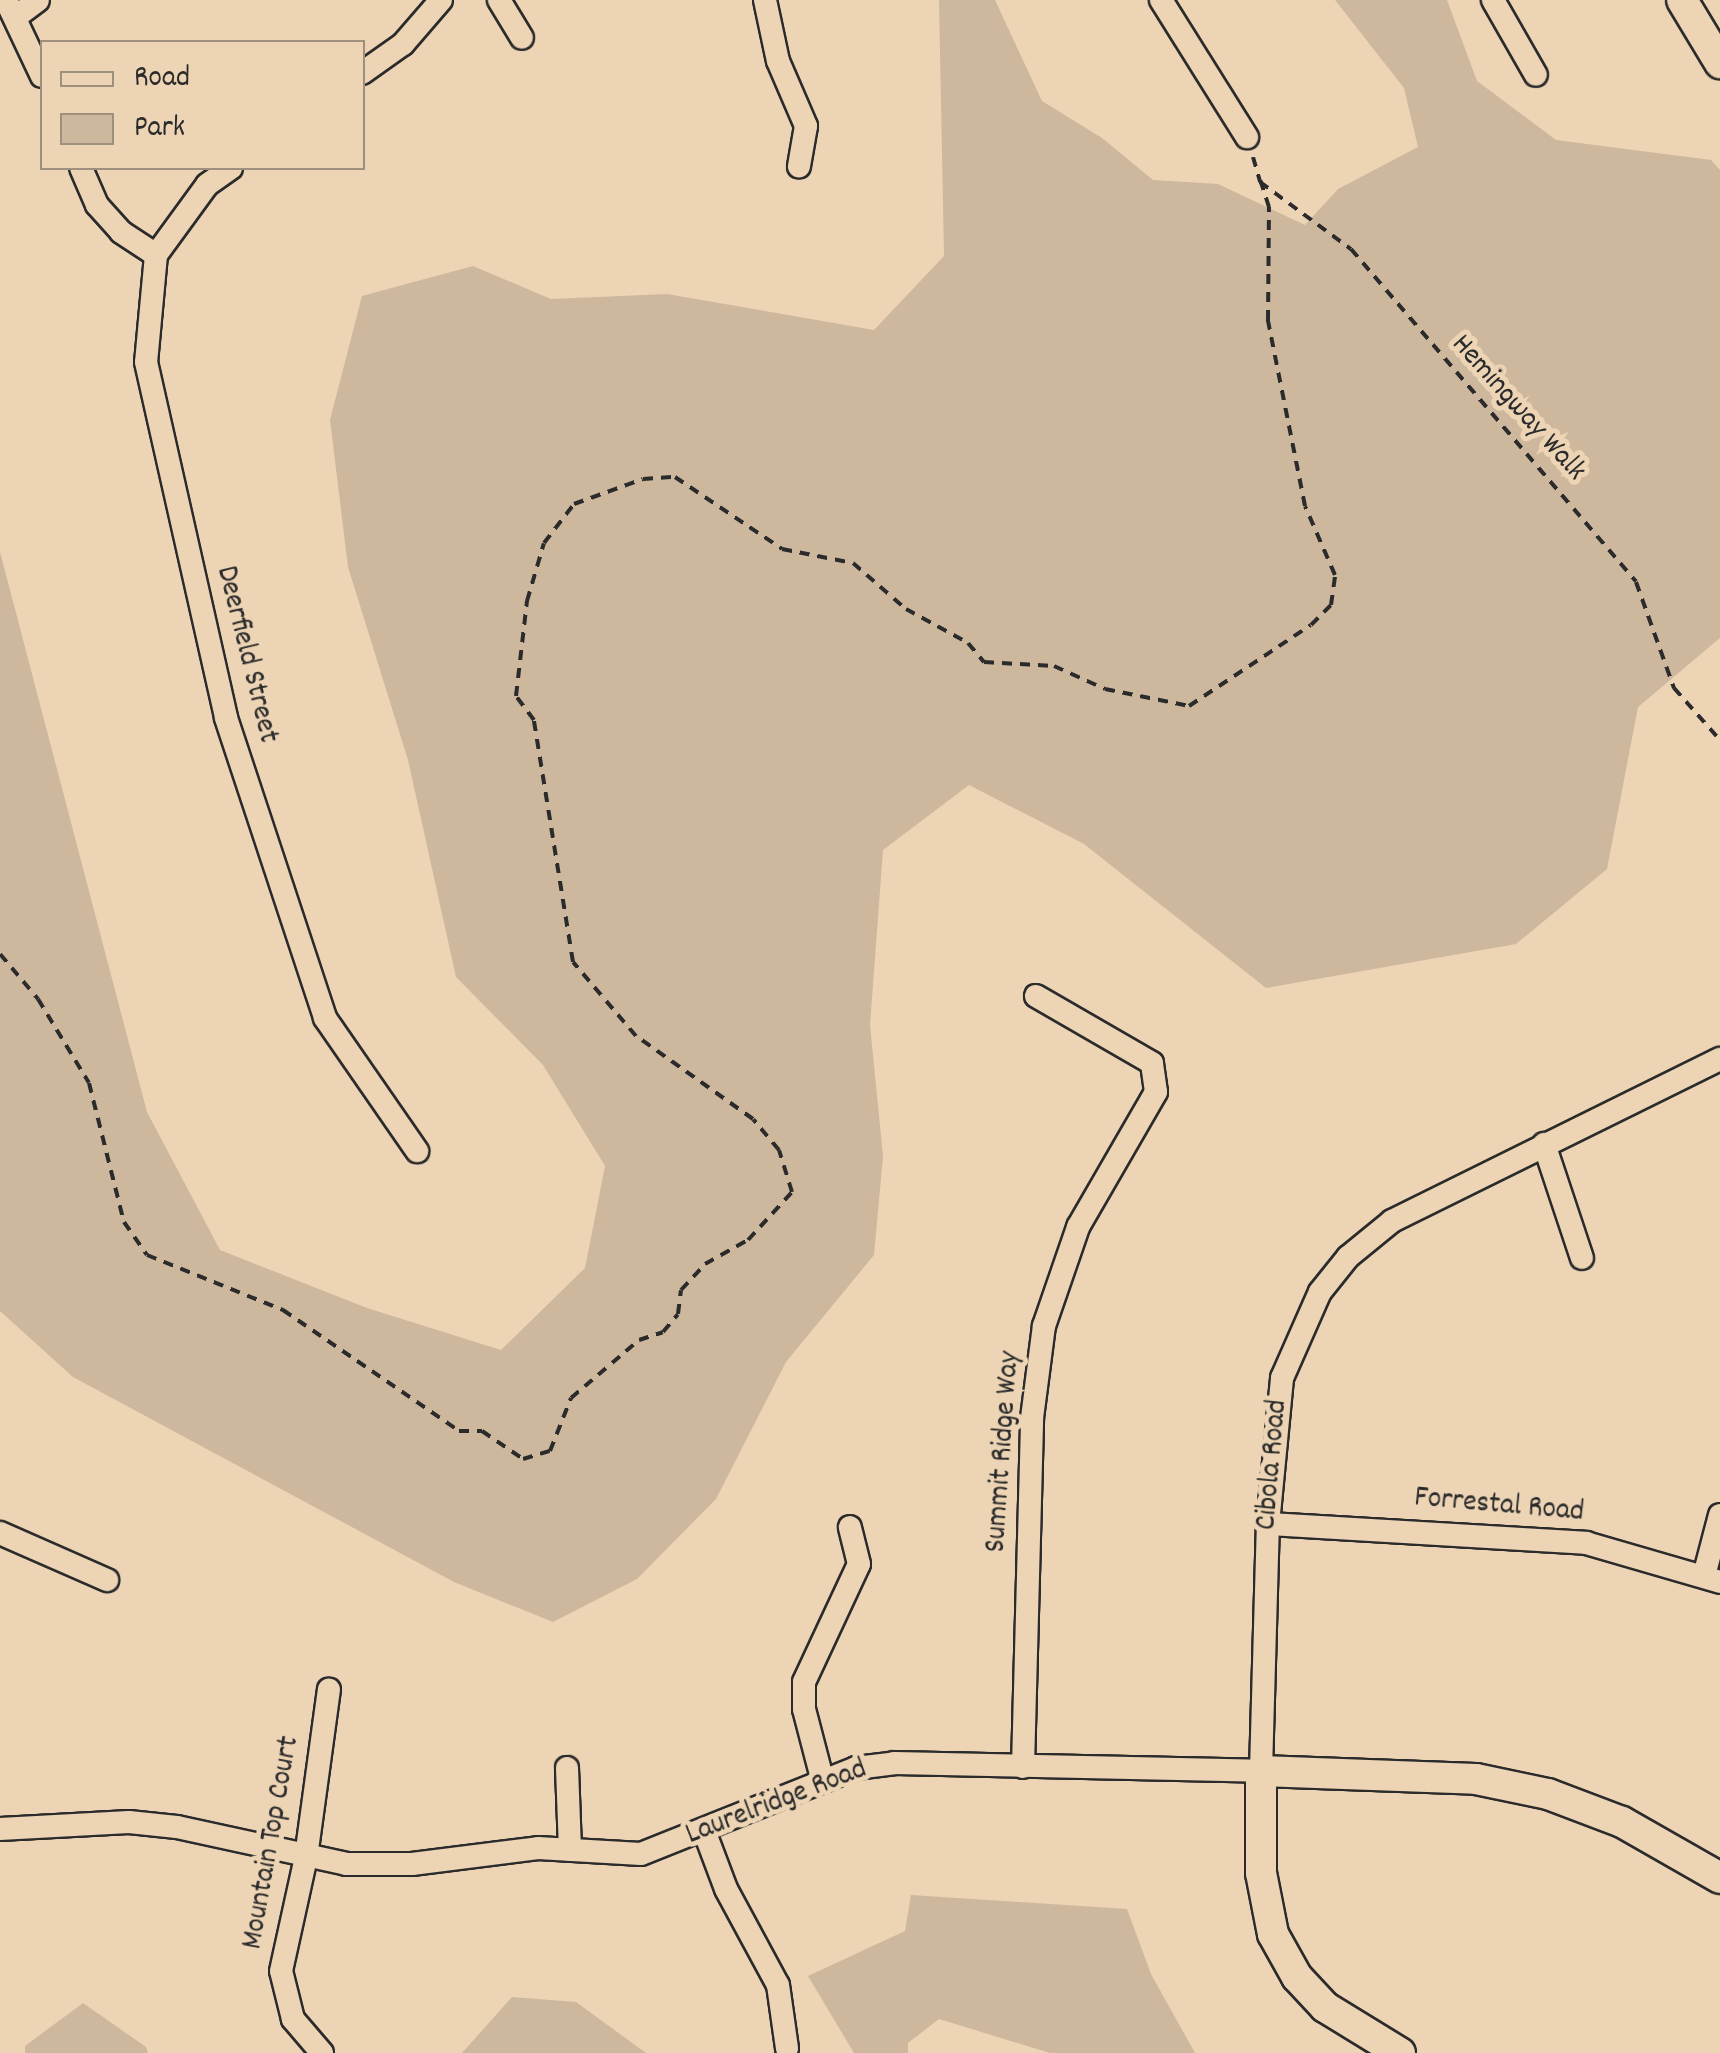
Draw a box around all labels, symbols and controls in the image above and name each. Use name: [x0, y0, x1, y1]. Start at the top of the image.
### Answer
legend: [40, 40, 365, 170]
text: Road: [134, 58, 190, 101]
text: Park: [134, 108, 185, 151]
street label: Hemingway Walk: [1442, 328, 1592, 490]
street label: Deerfield Street: [206, 563, 284, 747]
street label: Summit Ridge Way: [980, 1350, 1030, 1554]
street label: Cibola Road: [1250, 1398, 1298, 1532]
street label: Forrestal Road: [1413, 1482, 1585, 1532]
street label: Mountain Top Court: [237, 1734, 309, 1952]
street label: Laurelridge Road: [682, 1753, 872, 1855]

